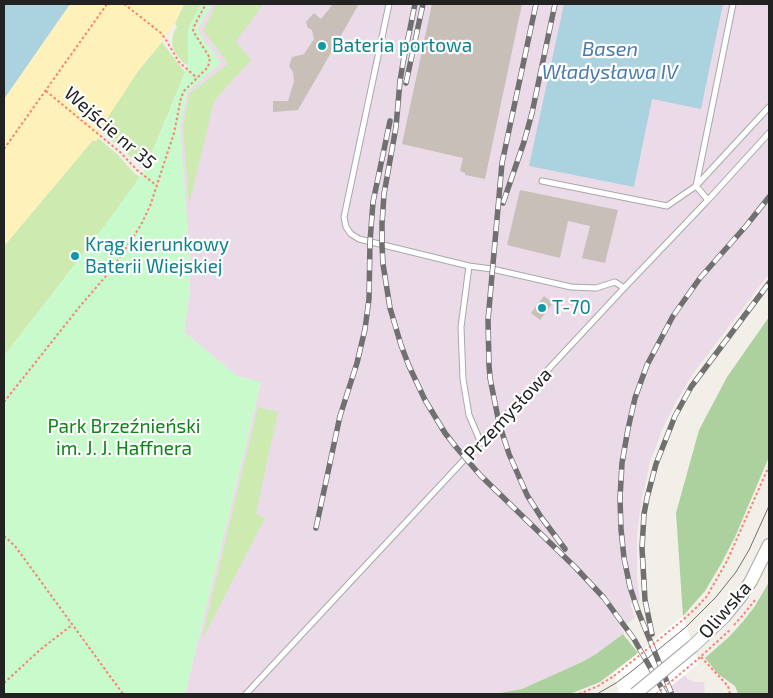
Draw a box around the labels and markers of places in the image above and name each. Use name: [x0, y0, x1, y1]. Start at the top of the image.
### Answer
place label: Bateria portowa: [332, 35, 472, 57]
marker: Bateria portowa: [316, 40, 328, 52]
place label: Krąg kierunkowy Baterii Wiejskiej: [85, 234, 229, 278]
marker: Krąg kierunkowy Baterii Wiejskiej: [69, 250, 81, 262]
place label: T-70: [552, 297, 591, 319]
marker: T-70: [536, 302, 548, 314]

